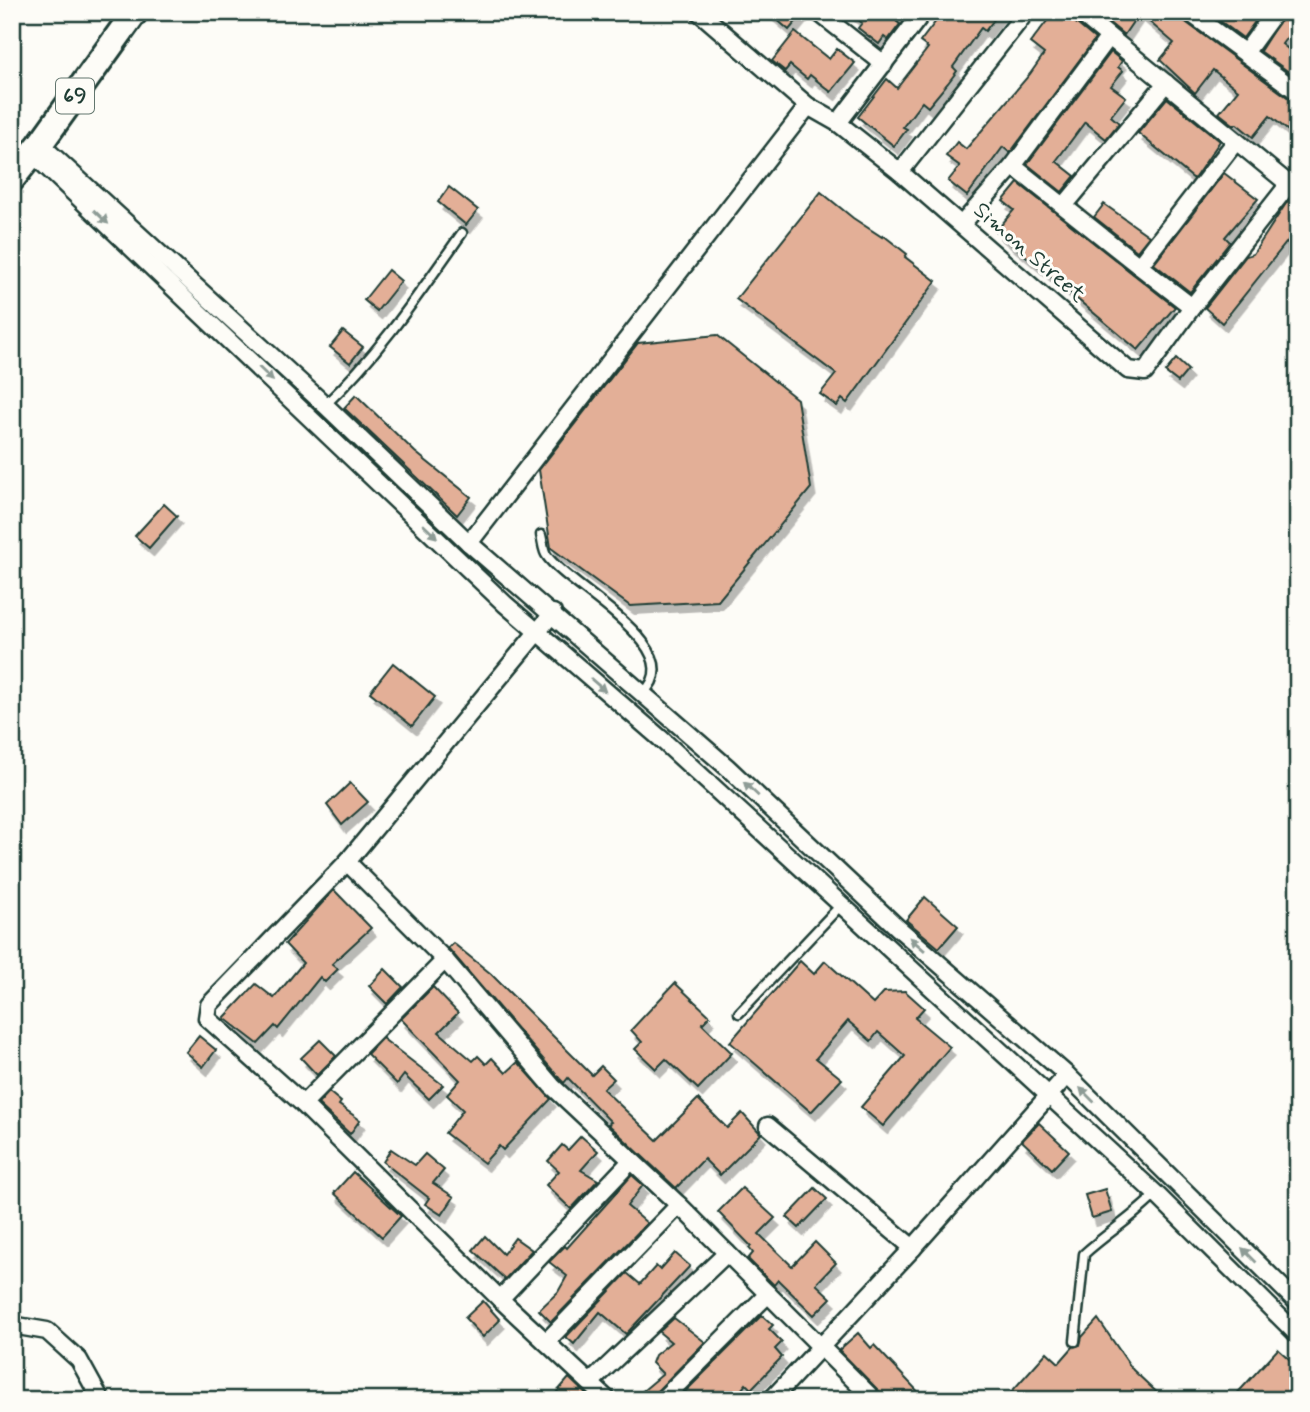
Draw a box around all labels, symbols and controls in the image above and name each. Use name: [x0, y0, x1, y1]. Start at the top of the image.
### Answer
road number: 69: [56, 78, 94, 114]
street label: Simon Street: [967, 196, 1092, 310]
one-way arrow: [92, 209, 109, 225]
one-way arrow: [257, 365, 274, 381]
one-way arrow: [421, 523, 438, 539]
one-way arrow: [589, 677, 606, 692]
one-way arrow: [743, 781, 760, 797]
one-way arrow: [908, 936, 926, 952]
one-way arrow: [1080, 1087, 1096, 1104]
one-way arrow: [1241, 1247, 1258, 1263]

